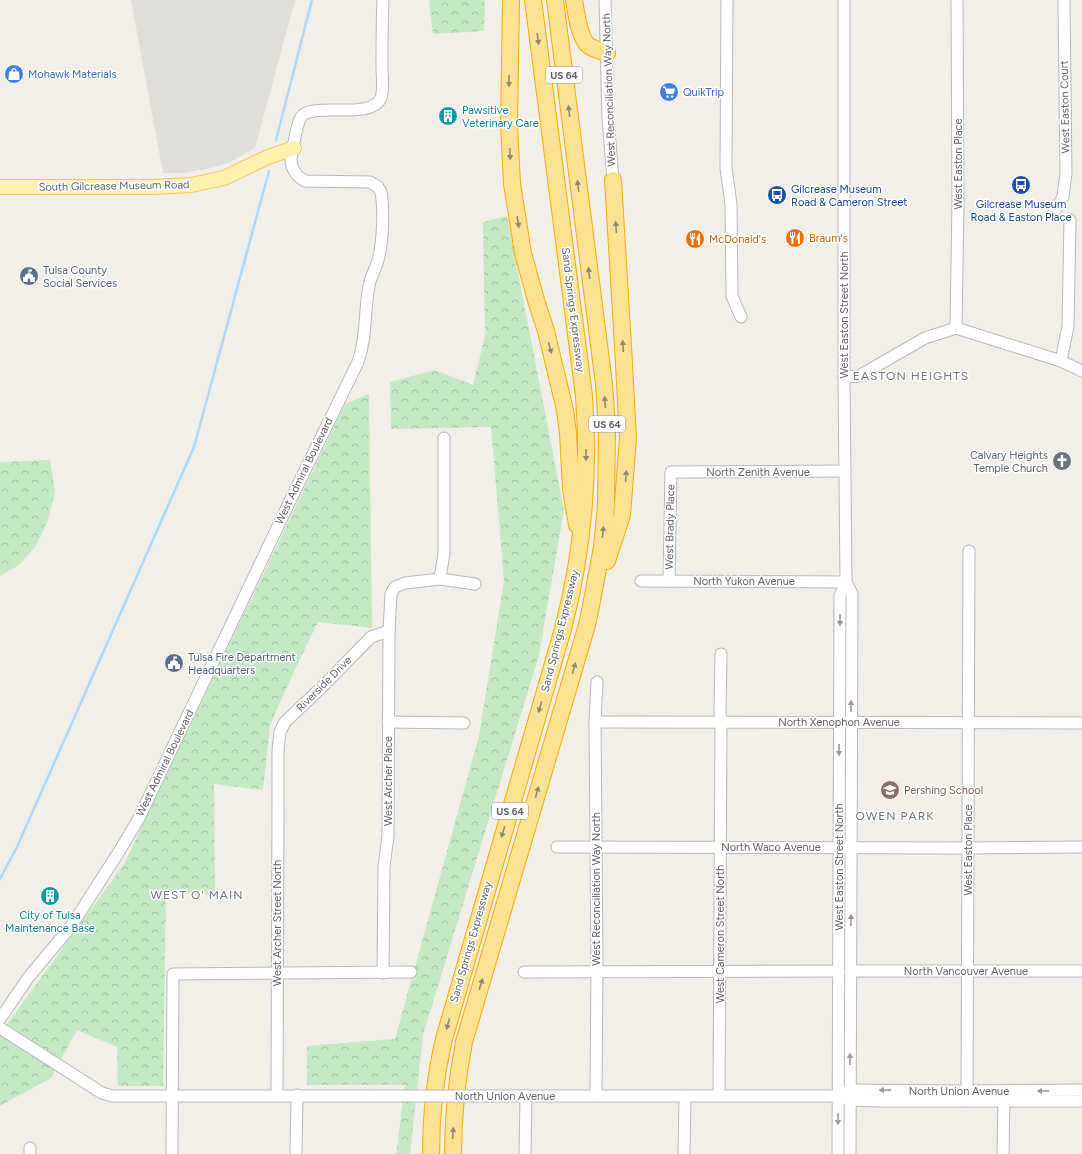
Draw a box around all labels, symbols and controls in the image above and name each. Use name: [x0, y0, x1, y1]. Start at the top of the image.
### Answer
street label: West Reconciliation Way North: [600, 13, 618, 167]
one-way arrow: [535, 33, 541, 45]
street label: West Easton Court: [1058, 60, 1072, 154]
shop icon: Mohawk Materials: [3, 63, 25, 85]
road number: US 64: [546, 67, 582, 83]
place label: Mohawk Materials: [28, 68, 117, 81]
one-way arrow: [506, 75, 512, 88]
supermarket icon: QuikTrip: [658, 81, 680, 103]
place label: QuikTrip: [683, 86, 724, 99]
place label: Pawsitive Veterinary Care: [462, 104, 539, 130]
building icon: Pawsitive Veterinary Care: [437, 105, 459, 127]
one-way arrow: [566, 105, 572, 117]
street label: West Easton Place: [952, 118, 965, 210]
one-way arrow: [507, 148, 514, 160]
bus stop icon: Gilcrease Museum Road & Easton Place: [1010, 174, 1032, 196]
street label: South Gilcrease Museum Road: [38, 178, 190, 194]
one-way arrow: [575, 180, 581, 192]
place label: Gilcrease Museum Road & Cameron Street: [791, 183, 908, 209]
bus stop icon: Gilcrease Museum Road & Cameron Street: [766, 184, 788, 206]
place label: Gilcrease Museum Road & Easton Place: [971, 198, 1071, 224]
one-way arrow: [515, 216, 521, 228]
one-way arrow: [613, 220, 619, 233]
restaurant icon: Braum's: [784, 227, 806, 249]
restaurant icon: McDonald's: [684, 228, 706, 250]
place label: Braum's: [809, 232, 848, 245]
place label: McDonald's: [709, 233, 766, 246]
street label: Sand Springs Expressway: [559, 247, 587, 373]
street label: West Easton Street North: [838, 251, 851, 379]
place label: Tulsa County Social Services: [43, 264, 117, 290]
public building icon: Tulsa County Social Services: [18, 265, 40, 287]
one-way arrow: [586, 267, 593, 279]
one-way arrow: [620, 340, 627, 352]
one-way arrow: [548, 342, 554, 354]
district label: EASTON HEIGHTS: [853, 369, 969, 383]
one-way arrow: [601, 396, 608, 408]
street label: West Admiral Boulevard: [272, 415, 336, 527]
road number: US 64: [589, 416, 625, 432]
one-way arrow: [583, 449, 589, 462]
place label: Calvary Heights Temple Church: [970, 449, 1048, 475]
church icon: Calvary Heights Temple Church: [1051, 450, 1073, 472]
street label: North Zenith Avenue: [706, 466, 810, 479]
one-way arrow: [622, 470, 629, 482]
street label: West Brady Place: [663, 484, 677, 570]
one-way arrow: [600, 526, 607, 538]
street label: Sand Springs Expressway: [538, 568, 582, 694]
street label: North Yukon Avenue: [693, 575, 795, 588]
one-way arrow: [837, 614, 843, 627]
place label: Tulsa Fire Department Headquarters: [188, 651, 296, 677]
public building icon: Tulsa Fire Department Headquarters: [163, 652, 185, 674]
street label: Riverside Drive: [294, 654, 354, 714]
one-way arrow: [571, 661, 577, 673]
one-way arrow: [848, 699, 854, 712]
one-way arrow: [537, 701, 543, 713]
street label: West Admiral Boulevard: [133, 707, 197, 819]
street label: North Xenophon Avenue: [778, 716, 900, 729]
street label: West Archer Place: [382, 736, 395, 826]
one-way arrow: [836, 744, 842, 757]
school or university icon: Pershing School: [879, 779, 901, 801]
place label: Pershing School: [904, 784, 983, 797]
one-way arrow: [534, 786, 540, 798]
road number: US 64: [492, 803, 528, 819]
street label: West Easton Street North: [833, 803, 846, 931]
street label: West Easton Place: [962, 804, 975, 896]
district label: OWEN PARK: [856, 809, 934, 823]
street label: West Reconciliation Way North: [590, 812, 603, 966]
one-way arrow: [500, 826, 506, 838]
street label: North Waco Avenue: [721, 841, 821, 854]
street label: West Archer Street North: [271, 860, 284, 986]
street label: West Cameron Street North: [714, 865, 727, 1003]
street label: Sand Springs Expressway: [447, 880, 495, 1004]
building icon: City of Tulsa Maintenance Base: [39, 885, 61, 907]
district label: WEST O' MAIN: [150, 888, 244, 902]
place label: City of Tulsa Maintenance Base: [5, 909, 95, 935]
one-way arrow: [848, 913, 854, 926]
street label: North Vancouver Avenue: [904, 965, 1028, 978]
one-way arrow: [478, 978, 484, 990]
one-way arrow: [444, 1018, 450, 1030]
one-way arrow: [847, 1052, 853, 1065]
street label: North Union Avenue: [909, 1085, 1009, 1098]
one-way arrow: [879, 1087, 891, 1094]
one-way arrow: [1036, 1088, 1049, 1094]
street label: North Union Avenue: [455, 1090, 555, 1103]
one-way arrow: [835, 1113, 841, 1126]
one-way arrow: [450, 1127, 457, 1139]

